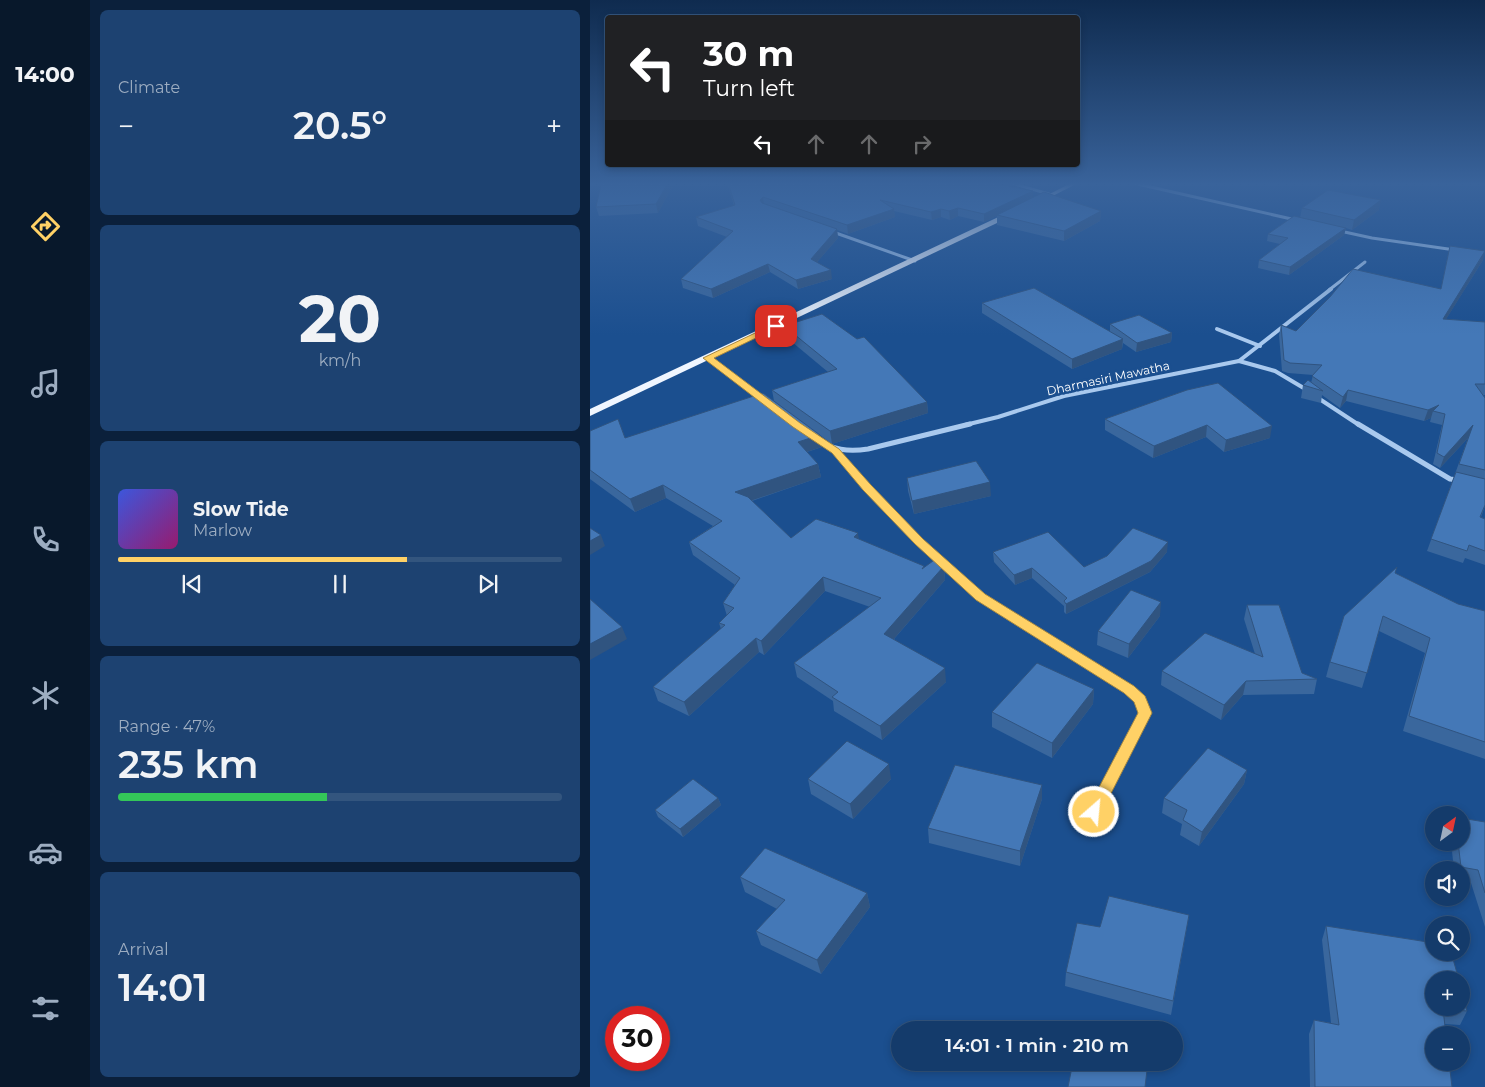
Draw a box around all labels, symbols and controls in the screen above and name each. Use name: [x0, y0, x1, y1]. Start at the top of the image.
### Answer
text: 30 m: [703, 32, 794, 75]
icon: left: [620, 35, 685, 100]
text: 14:00: [15, 61, 75, 88]
text: Turn left: [703, 75, 795, 102]
text: Climate: [118, 78, 180, 97]
text: 20.5°: [293, 102, 387, 149]
text: −: [118, 109, 134, 143]
text: +: [546, 109, 562, 143]
icon: left: [749, 130, 777, 158]
icon: ahead: [802, 130, 830, 158]
icon: ahead: [855, 130, 883, 158]
icon: right: [908, 130, 936, 158]
icon: directions: [28, 209, 63, 244]
text: 20: [299, 279, 381, 358]
pin: [755, 305, 797, 347]
icon: arrive: [762, 312, 790, 340]
text: km/h: [319, 351, 361, 370]
street label: Dharmasiri Mawatha: [1045, 358, 1171, 398]
icon: music: [28, 366, 63, 401]
text: Slow Tide: [193, 498, 289, 521]
text: Marlow: [193, 521, 252, 540]
icon: phone: [28, 522, 63, 557]
icon: previous: [178, 570, 206, 598]
icon: pause: [326, 570, 354, 598]
icon: next: [474, 570, 502, 598]
icon: climate: [28, 678, 63, 713]
text: Range · 47%: [118, 717, 215, 736]
text: 235 km: [118, 741, 258, 788]
position arrow: [1067, 785, 1119, 837]
north arrow: [1425, 806, 1470, 851]
map controls: [1425, 806, 1470, 1071]
icon: car: [28, 835, 63, 870]
button: sound: [1425, 861, 1470, 906]
button: search: [1425, 916, 1470, 961]
text: Arrival: [118, 940, 168, 959]
text: 14:01: [118, 964, 208, 1011]
button: +: [1425, 971, 1470, 1016]
icon: filters: [28, 991, 63, 1026]
speed limit sign: 30: [605, 1006, 670, 1071]
button: −: [1425, 1026, 1470, 1071]
text: 14:01 · 1 min · 210 m: [945, 1034, 1129, 1057]

